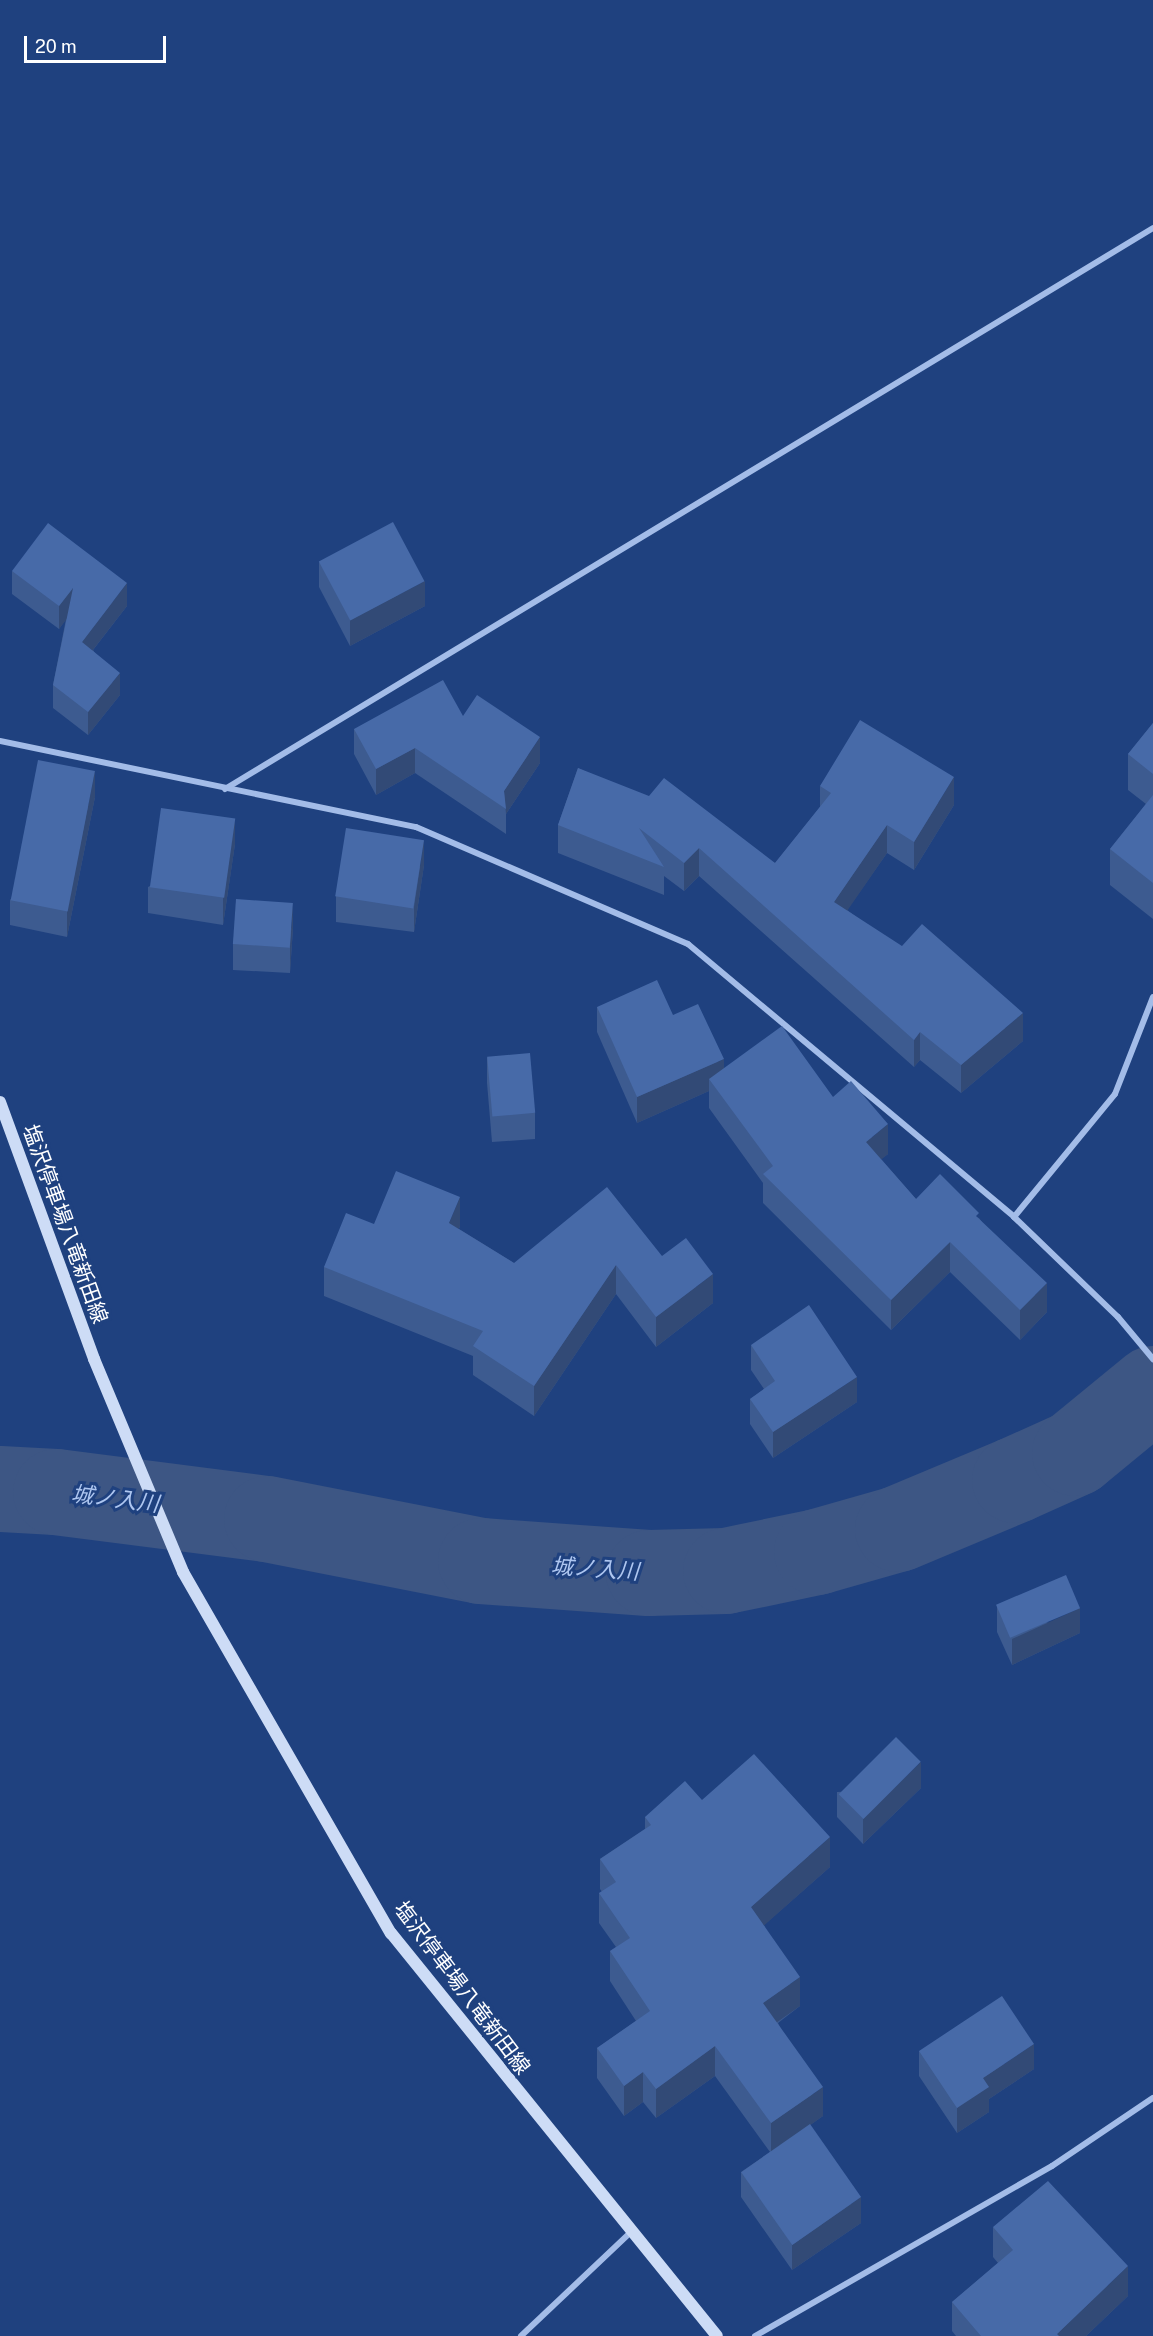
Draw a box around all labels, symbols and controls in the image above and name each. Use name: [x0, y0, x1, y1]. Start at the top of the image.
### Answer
scale bar: [27, 24, 170, 62]
text: 20 m: [35, 36, 77, 57]
street label: 塩沢停車場八竜新田線: [17, 1121, 113, 1327]
water label: 城ノ入川: [70, 1481, 160, 1517]
water label: 城ノ入川: [550, 1553, 640, 1585]
street label: 塩沢停車場八竜新田線: [389, 1897, 535, 2079]

